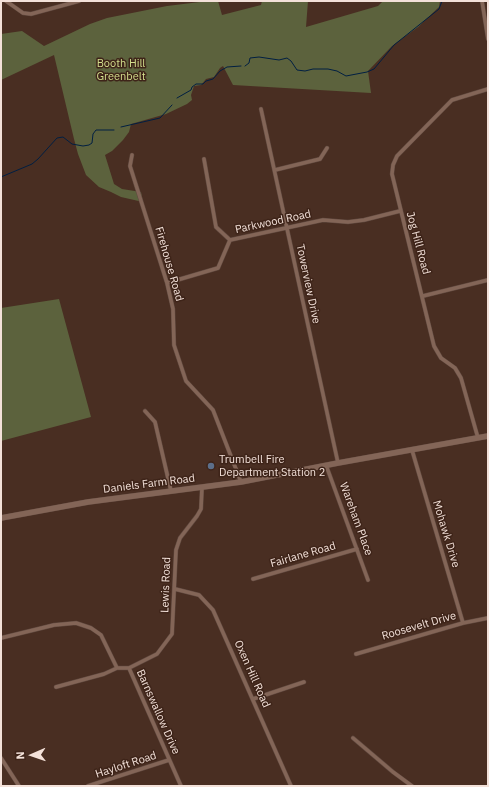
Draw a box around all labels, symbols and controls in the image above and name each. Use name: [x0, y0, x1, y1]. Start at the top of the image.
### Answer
park label: Booth Hill Greenbelt: [96, 57, 146, 83]
street label: Parkwood Road: [234, 208, 312, 236]
street label: Jog Hill Road: [403, 210, 433, 276]
street label: Firehouse Road: [152, 225, 186, 303]
street label: Towerview Drive: [293, 243, 323, 325]
place label: Trumbell Fire Department Station 2: [219, 453, 325, 479]
marker: Trumbell Fire Department Station 2: [206, 461, 216, 471]
street label: Daniels Farm Road: [102, 472, 196, 496]
street label: Wareham Place: [337, 481, 375, 557]
street label: Mohawk Drive: [430, 499, 462, 569]
street label: Fairlane Road: [269, 539, 337, 571]
street label: Lewis Road: [158, 557, 174, 613]
street label: Roosevelt Drive: [380, 609, 458, 643]
street label: Oxen Hill Road: [231, 638, 273, 710]
street label: Barnswallow Drive: [133, 668, 183, 756]
north arrow: [12, 735, 52, 775]
street label: Hayloft Road: [94, 749, 158, 781]
text: N: [13, 751, 27, 760]

